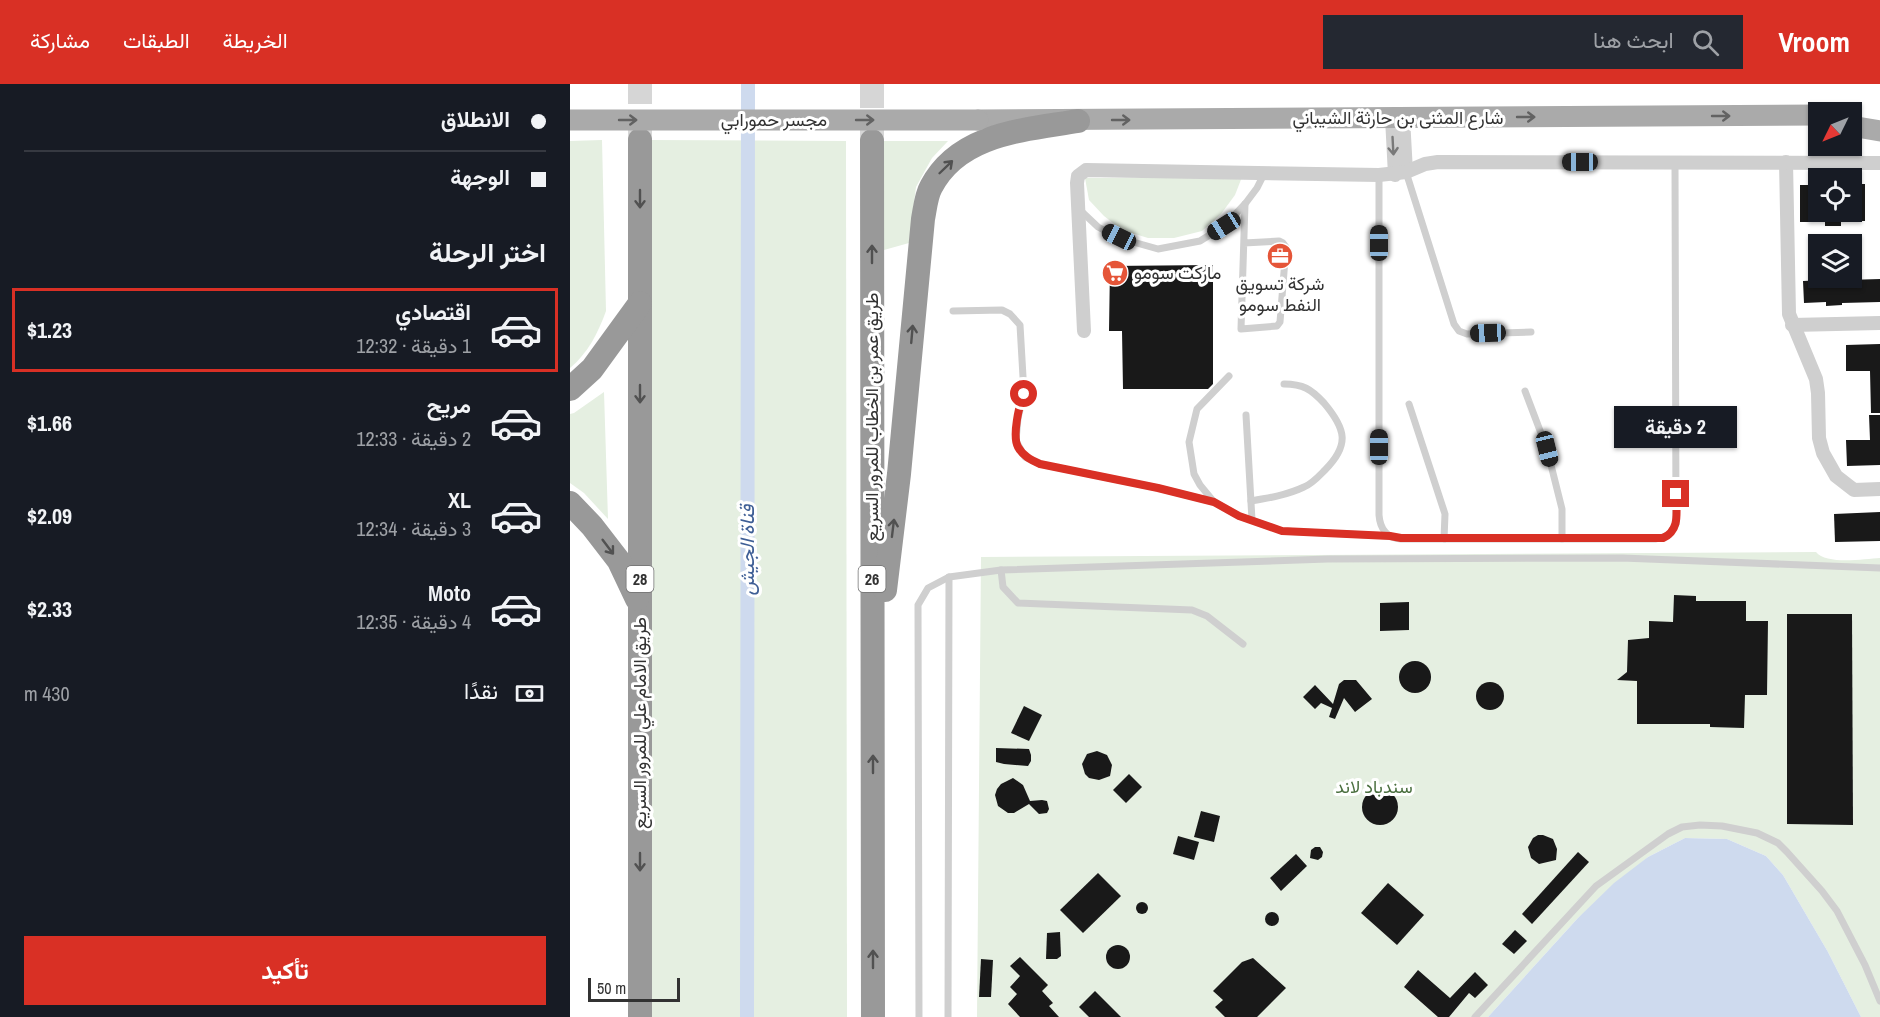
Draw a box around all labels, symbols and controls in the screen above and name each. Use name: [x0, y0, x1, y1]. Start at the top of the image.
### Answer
search box: [1323, 15, 1743, 69]
text: Vroom: [1779, 23, 1850, 61]
text: ابحث هنا: [1593, 25, 1674, 55]
text: مشاركة: [30, 26, 90, 55]
text: الطبقات: [123, 26, 190, 55]
text: الخريطة: [223, 26, 288, 55]
icon: search: [1689, 26, 1722, 59]
north arrow: [1808, 102, 1862, 156]
map controls: [1808, 102, 1862, 288]
text: الانطلاق: [441, 104, 510, 134]
street label: شارع المثنى بن حارثة الشيباني: [1292, 105, 1504, 133]
street label: مجسر حمورابي: [721, 107, 827, 135]
one-way arrow: [1710, 110, 1730, 121]
one-way arrow: [1515, 111, 1535, 123]
one-way arrow: [618, 114, 638, 126]
one-way arrow: [855, 114, 875, 126]
one-way arrow: [1110, 114, 1130, 126]
one-way arrow: [1388, 136, 1399, 156]
car: [1562, 153, 1598, 171]
one-way arrow: [938, 160, 953, 174]
text: الوجهة: [450, 162, 510, 192]
button: locate: [1808, 168, 1862, 222]
one-way arrow: [634, 188, 646, 208]
car: [1204, 209, 1244, 243]
car: [1099, 221, 1139, 253]
car: [1370, 225, 1388, 261]
text: اختر الرحلة: [429, 234, 546, 270]
button: layers: [1808, 234, 1862, 288]
office icon: شركة تسويق النفط سومو: [1265, 241, 1295, 271]
one-way arrow: [866, 244, 878, 264]
supermarket icon: ماركت سومو: [1100, 258, 1130, 288]
place label: ماركت سومو: [1134, 260, 1221, 285]
place label: شركة تسويق النفط سومو: [1235, 271, 1325, 317]
street label: طريق عمر بن الخطاب للمرور السريع: [859, 293, 884, 541]
text: اقتصادي: [395, 297, 471, 327]
icon: car: [489, 303, 543, 357]
text: $1.23: [27, 315, 72, 345]
car: [1470, 323, 1506, 343]
one-way arrow: [907, 324, 918, 344]
text: 1 دقيقة · 12:32: [356, 332, 471, 359]
route start: [1010, 380, 1037, 407]
one-way arrow: [634, 383, 646, 403]
text: مريح: [427, 390, 471, 420]
icon: car: [489, 396, 543, 450]
callout: 2 دقيقة: [1614, 407, 1738, 449]
text: $1.66: [27, 408, 72, 438]
text: 2 دقيقة: [1645, 413, 1706, 440]
text: 2 دقيقة · 12:33: [356, 425, 471, 452]
car: [1370, 429, 1388, 465]
car: [1534, 429, 1560, 469]
route end: [1662, 480, 1689, 507]
text: XL: [448, 485, 471, 515]
icon: car: [489, 489, 543, 543]
text: $2.09: [27, 501, 72, 531]
water label: قناة الجيش: [733, 503, 760, 596]
text: 3 دقيقة · 12:34: [356, 515, 471, 542]
one-way arrow: [887, 518, 898, 538]
one-way arrow: [602, 539, 614, 555]
road number: 28: [626, 566, 654, 592]
road number: 26: [858, 566, 886, 592]
text: Moto: [428, 578, 471, 608]
icon: car: [489, 582, 543, 636]
text: $2.33: [27, 594, 72, 624]
text: 4 دقيقة · 12:35: [356, 608, 471, 635]
street label: طريق الامام علي للمرور السريع: [627, 617, 655, 829]
text: نقدًا: [464, 676, 498, 706]
icon: cash: [513, 677, 546, 710]
text: 430 m: [24, 680, 70, 707]
one-way arrow: [867, 754, 879, 774]
park label: سندباد لاند: [1335, 774, 1413, 799]
one-way arrow: [634, 851, 646, 871]
button: تأكيد: [24, 936, 546, 1005]
one-way arrow: [867, 949, 879, 969]
scale bar: [588, 975, 680, 1002]
text: 50 m: [597, 977, 626, 999]

